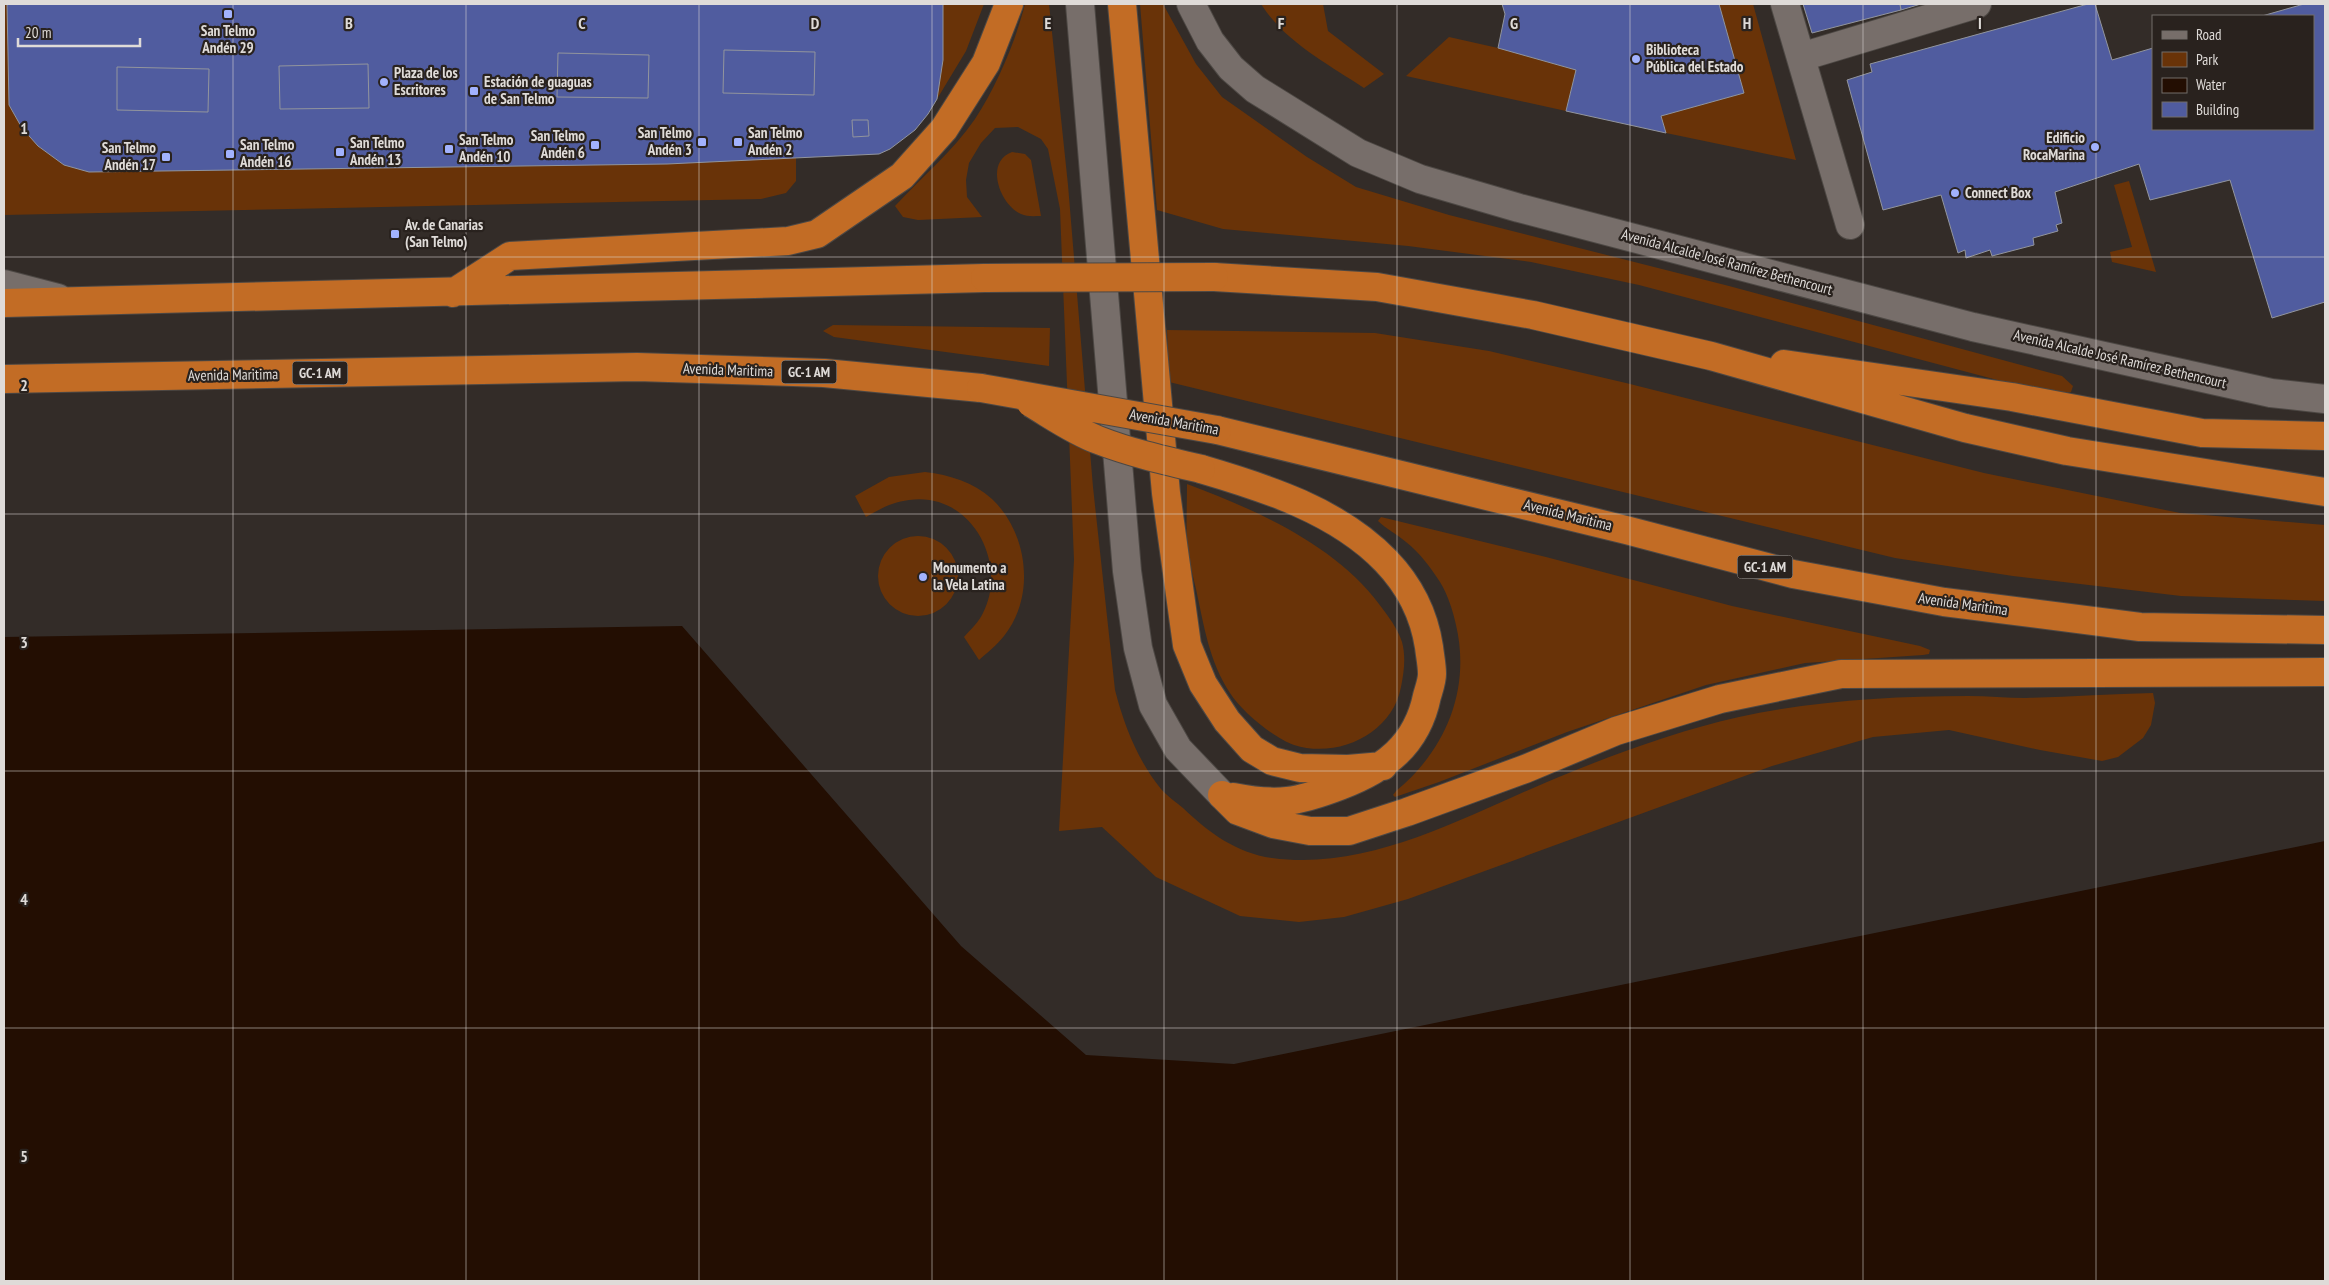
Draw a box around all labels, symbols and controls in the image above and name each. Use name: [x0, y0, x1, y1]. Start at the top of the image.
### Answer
marker: San Telmo Andén 29: [222, 8, 234, 20]
text: B: [345, 13, 353, 33]
text: C: [578, 13, 586, 33]
text: D: [811, 13, 820, 33]
text: E: [1045, 13, 1052, 33]
text: F: [1278, 13, 1285, 33]
text: G: [1510, 13, 1518, 33]
text: H: [1743, 13, 1751, 33]
text: I: [1978, 13, 1982, 33]
scale bar: [18, 15, 140, 47]
legend: [2152, 15, 2314, 130]
place label: San Telmo Andén 29: [201, 21, 255, 57]
text: 20 m: [25, 23, 51, 42]
text: Road: [2196, 25, 2222, 44]
place label: Biblioteca Pública del Estado: [1646, 40, 1744, 76]
text: Park: [2196, 50, 2218, 69]
marker: Biblioteca Pública del Estado: [1630, 53, 1642, 65]
place label: Plaza de los Escritores: [394, 63, 458, 99]
place label: Estación de guaguas de San Telmo: [484, 72, 592, 108]
text: Water: [2196, 75, 2227, 94]
marker: Plaza de los Escritores: [378, 76, 390, 88]
marker: Estación de guaguas de San Telmo: [468, 85, 480, 97]
text: Building: [2196, 100, 2239, 119]
text: 1: [20, 118, 28, 138]
place label: San Telmo Andén 3: [638, 123, 692, 159]
place label: San Telmo Andén 2: [747, 123, 803, 159]
place label: San Telmo Andén 6: [531, 126, 585, 162]
place label: Edificio RocaMarina: [2023, 128, 2085, 164]
place label: San Telmo Andén 10: [458, 130, 514, 166]
place label: San Telmo Andén 13: [349, 133, 405, 169]
place label: San Telmo Andén 16: [239, 135, 295, 171]
marker: San Telmo Andén 3: [696, 136, 708, 148]
marker: San Telmo Andén 2: [732, 136, 744, 148]
place label: San Telmo Andén 17: [102, 138, 156, 174]
marker: San Telmo Andén 6: [589, 139, 601, 151]
marker: Edificio RocaMarina: [2089, 141, 2101, 153]
marker: San Telmo Andén 10: [443, 143, 455, 155]
marker: San Telmo Andén 13: [334, 146, 346, 158]
marker: San Telmo Andén 16: [224, 148, 236, 160]
marker: San Telmo Andén 17: [160, 151, 172, 163]
place label: Connect Box: [1965, 183, 2031, 202]
marker: Connect Box: [1949, 187, 1961, 199]
place label: Av. de Canarias (San Telmo): [404, 215, 483, 251]
street label: Avenida Alcalde José Ramírez Bethencourt: [1620, 224, 1835, 299]
marker: Av. de Canarias (San Telmo): [389, 228, 401, 240]
street label: Avenida Alcalde José Ramírez Bethencourt: [2012, 325, 2228, 392]
street label: Avenida Maritima: [683, 358, 773, 381]
road number: GC-1 AM: [782, 361, 836, 384]
road number: GC-1 AM: [292, 362, 348, 384]
street label: Avenida Maritima: [188, 364, 278, 385]
text: 2: [20, 375, 28, 395]
street label: Avenida Maritima: [1128, 404, 1220, 439]
street label: Avenida Maritima: [1522, 494, 1614, 535]
road number: GC-1 AM: [1738, 556, 1792, 578]
place label: Monumento a la Vela Latina: [933, 558, 1006, 594]
marker: Monumento a la Vela Latina: [917, 571, 929, 583]
street label: Avenida Maritima: [1917, 588, 2009, 619]
text: 3: [20, 632, 28, 652]
text: 4: [20, 889, 28, 909]
text: 5: [20, 1146, 28, 1166]

